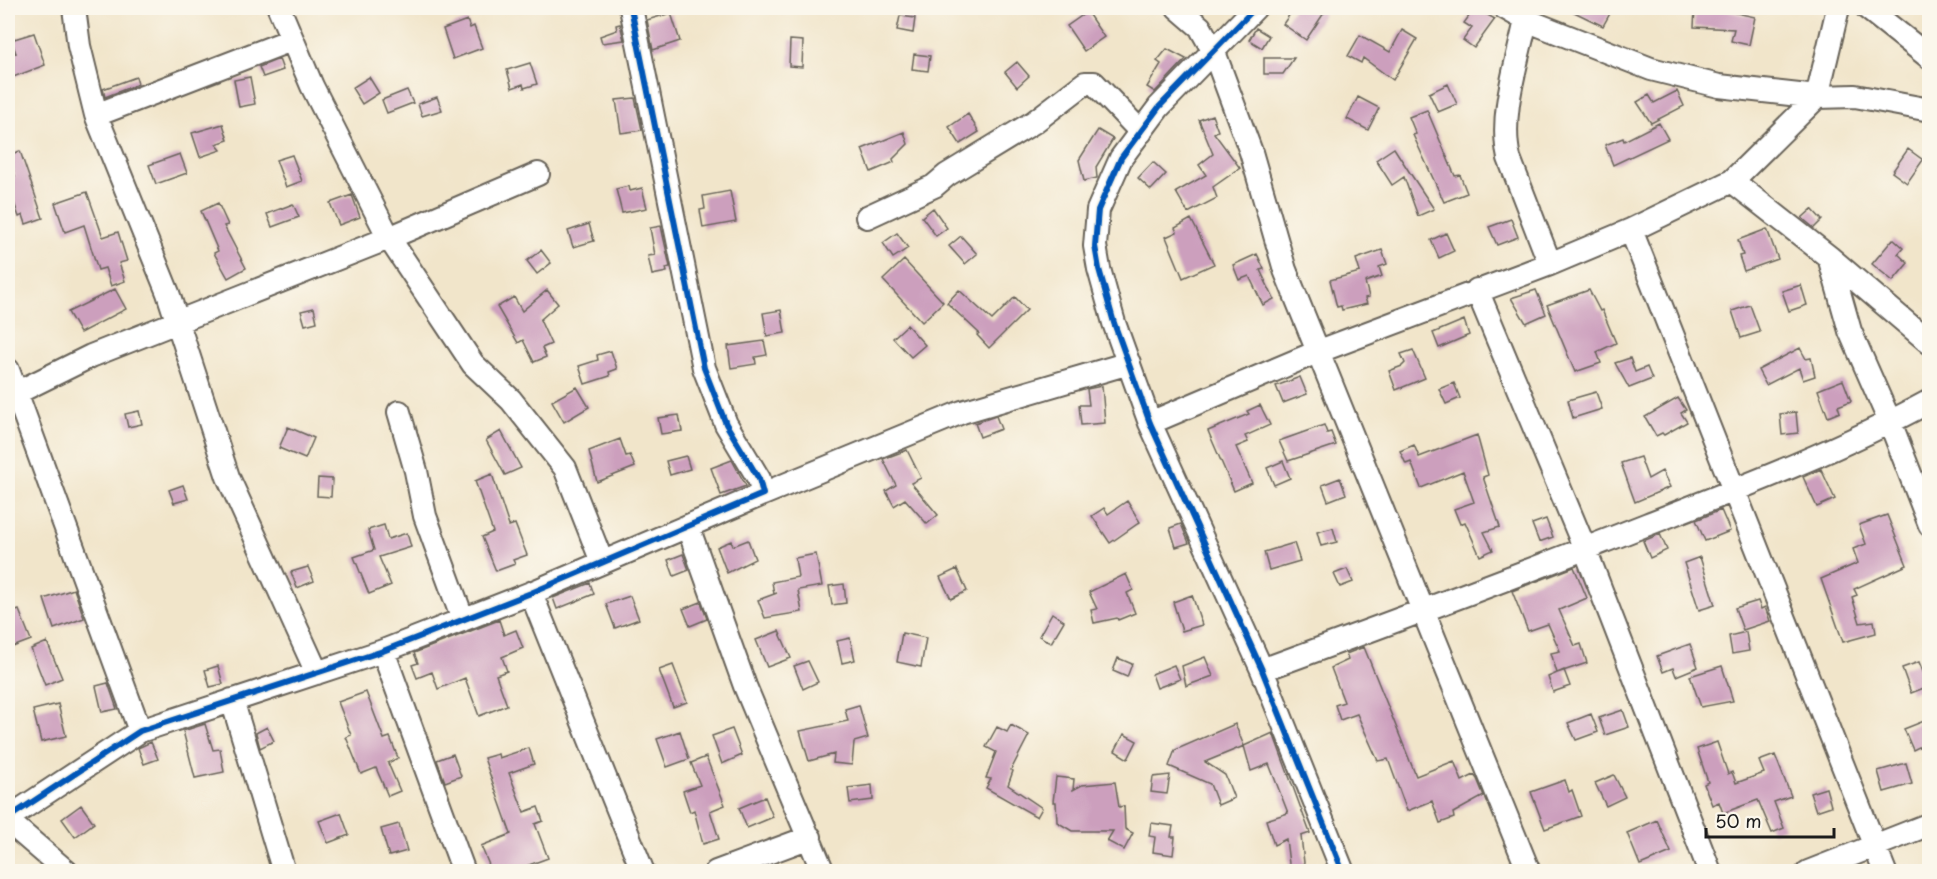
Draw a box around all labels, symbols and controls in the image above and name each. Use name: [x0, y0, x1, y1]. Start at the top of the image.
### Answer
scale bar: [1706, 801, 1834, 839]
text: 50 m: [1715, 807, 1762, 834]

